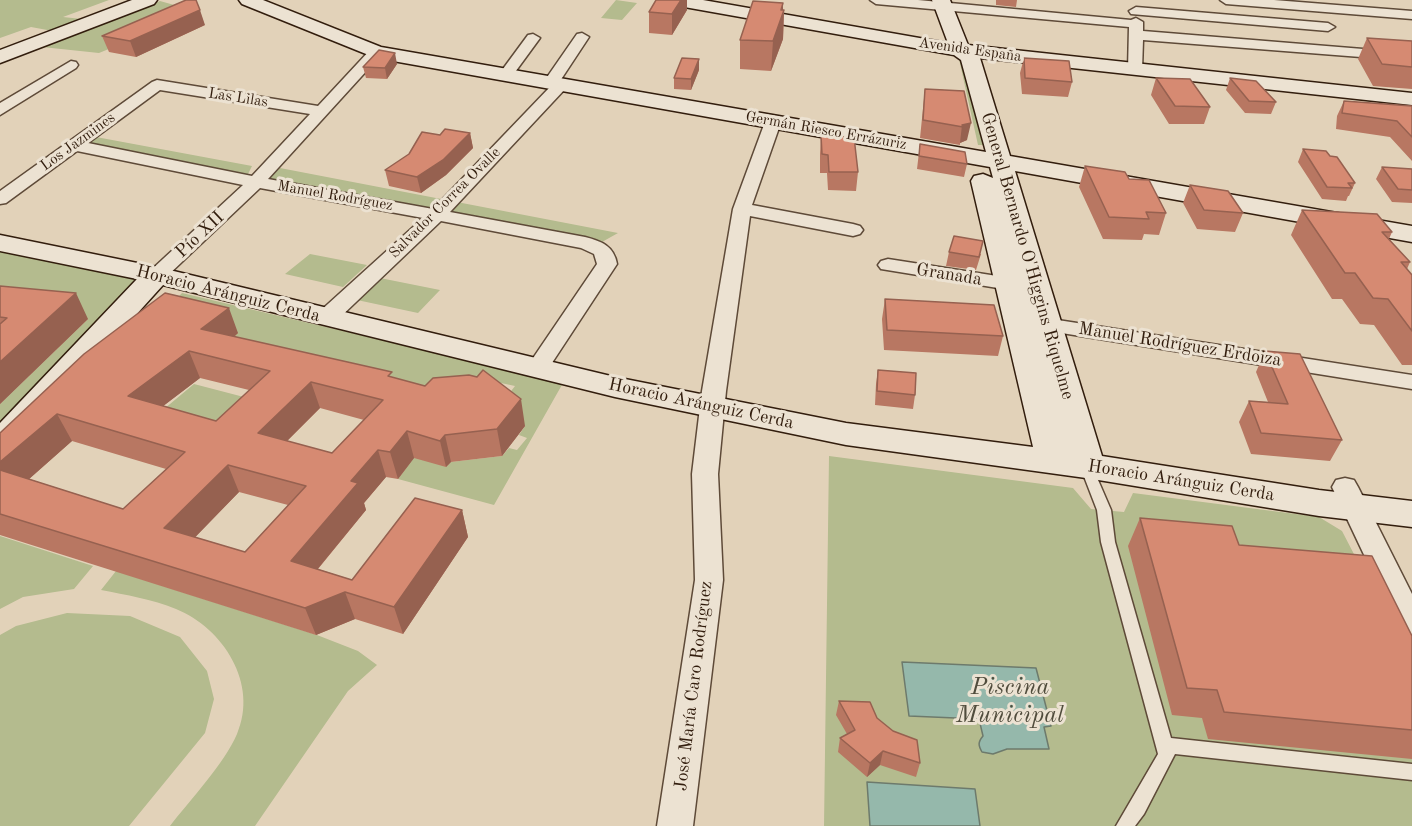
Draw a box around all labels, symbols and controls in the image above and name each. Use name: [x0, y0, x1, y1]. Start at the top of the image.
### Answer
street label: Avenida España: [917, 34, 1023, 66]
street label: Las Lilas: [207, 84, 269, 112]
street label: Germán Riesco Errázuriz: [744, 108, 908, 154]
street label: Los Jazmines: [37, 109, 119, 175]
street label: General Bernardo O'Higgins Riquelme: [976, 110, 1078, 402]
street label: Salvador Correa Ovalle: [386, 144, 504, 262]
street label: Manuel Rodríguez: [276, 177, 394, 215]
street label: Pío XII: [171, 207, 229, 263]
street label: Granada: [915, 259, 983, 291]
street label: Horacio Aránguiz Cerda: [134, 261, 322, 327]
street label: Manuel Rodríguez Erdoiza: [1077, 318, 1283, 372]
street label: Horacio Aránguiz Cerda: [606, 374, 796, 434]
street label: Horacio Aránguiz Cerda: [1086, 456, 1276, 506]
street label: José María Caro Rodríguez: [670, 580, 718, 792]
water label: Piscina Municipal: [956, 674, 1064, 730]

